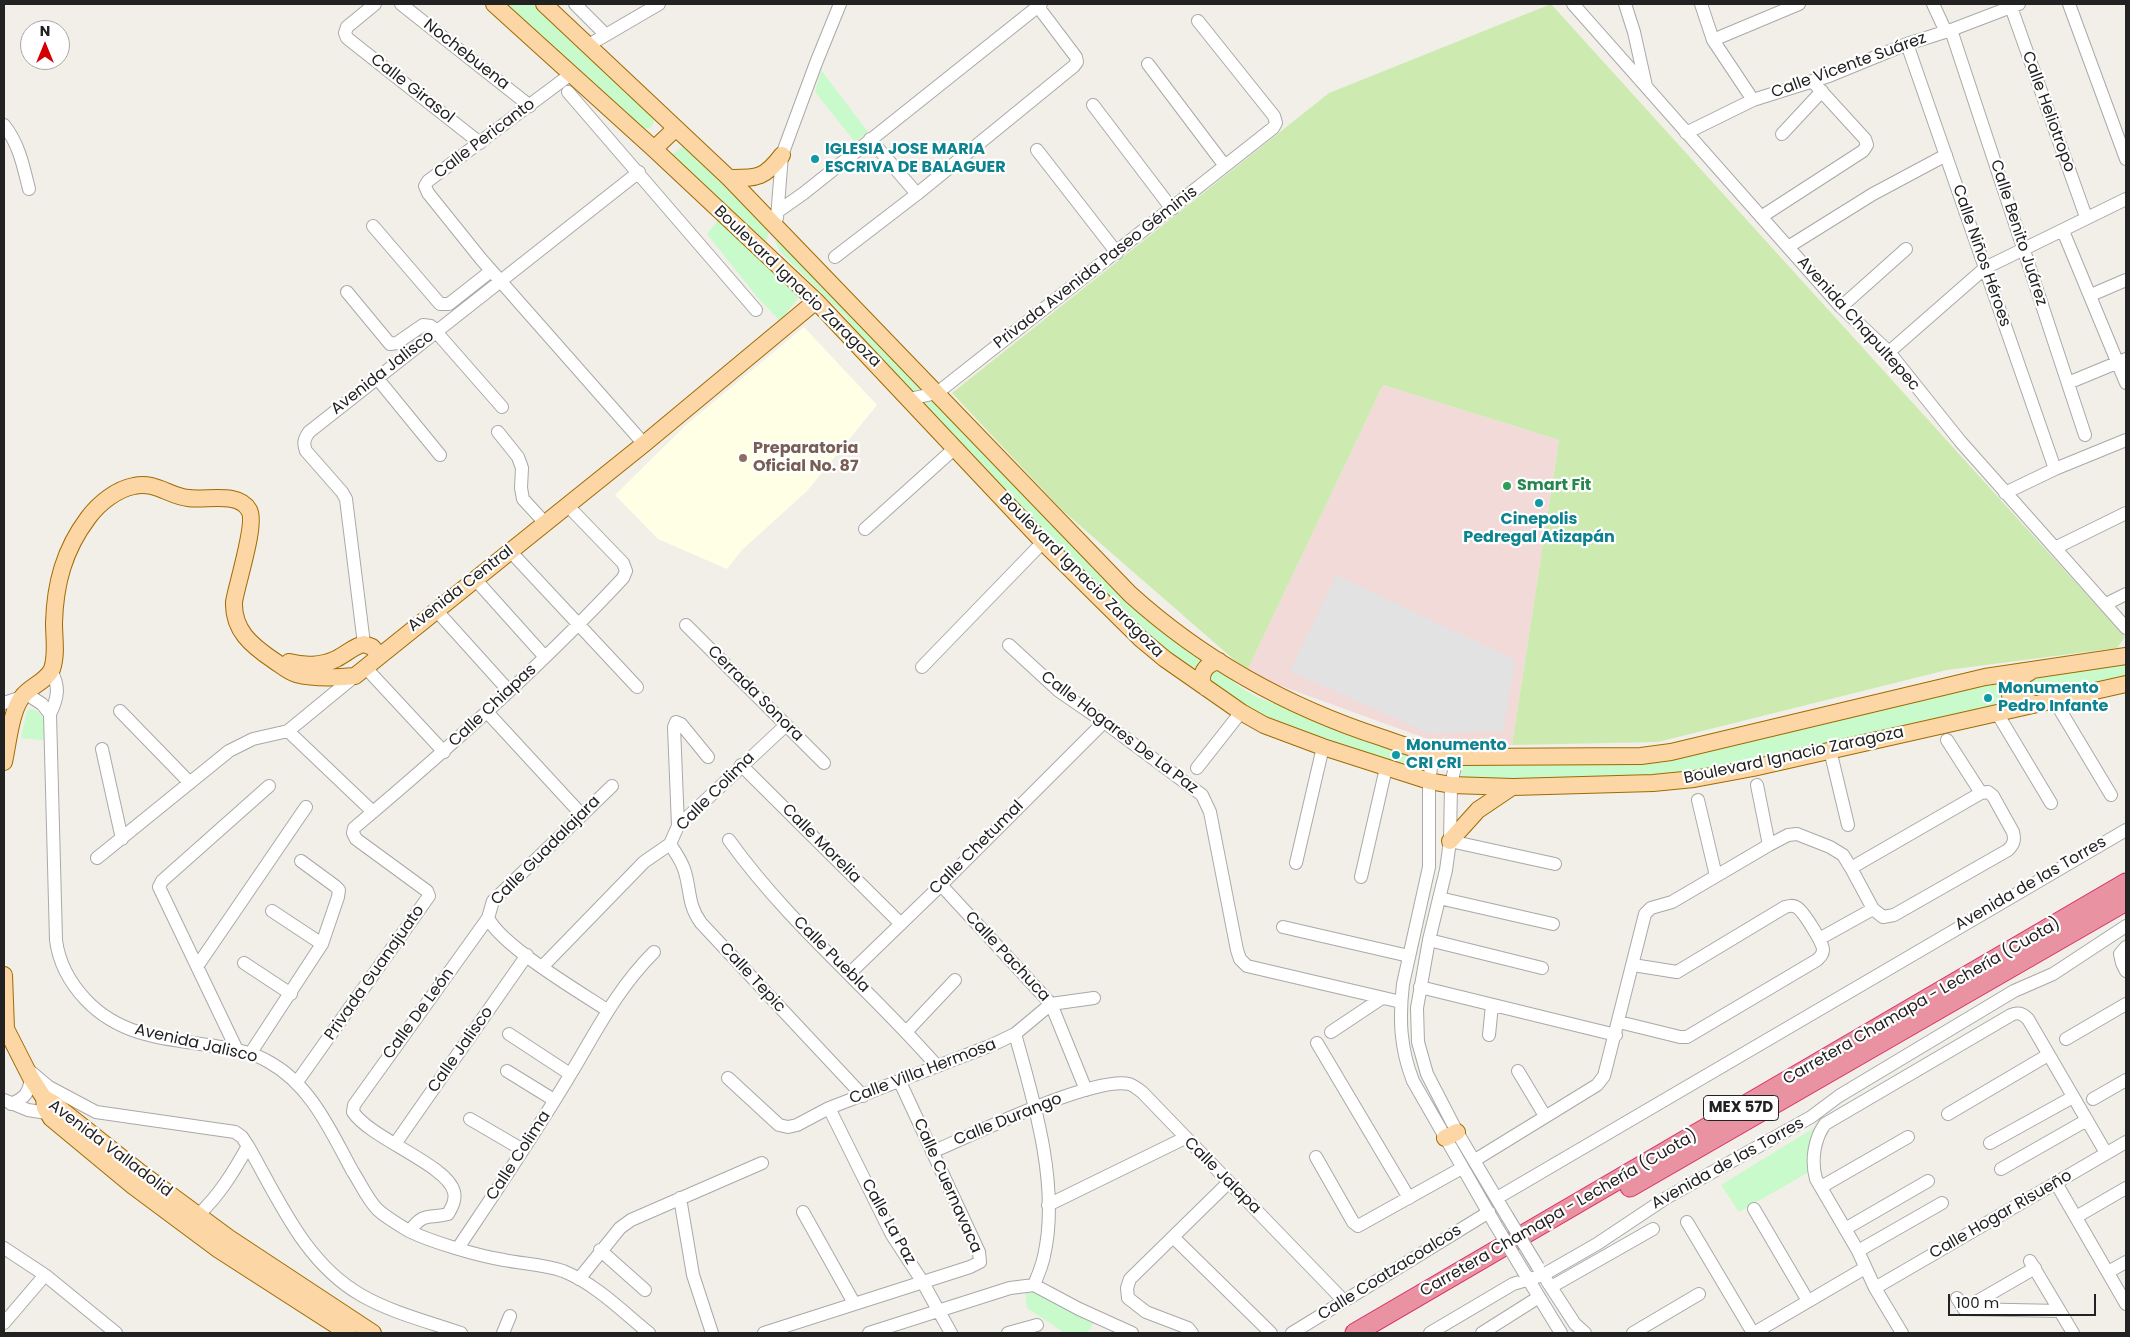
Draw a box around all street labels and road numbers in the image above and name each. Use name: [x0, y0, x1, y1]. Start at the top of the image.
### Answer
street label: Nochebuena: [419, 16, 513, 94]
street label: Calle Vicente Suárez: [1769, 29, 1929, 103]
street label: Calle Heliotropo: [2017, 49, 2079, 175]
street label: Calle Girasol: [366, 50, 458, 128]
street label: Calle Pericanto: [431, 95, 539, 183]
street label: Calle Benito Juárez: [1985, 158, 2051, 308]
street label: Calle Niños Héroes: [1948, 182, 2014, 330]
street label: Privada Avenida Paseo Géminis: [990, 183, 1202, 353]
street label: Boulevard Ignacio Zaragoza: [710, 202, 884, 372]
street label: Avenida Chapultepec: [1793, 253, 1923, 395]
street label: Avenida Jalisco: [328, 327, 438, 419]
street label: Boulevard Ignacio Zaragoza: [995, 490, 1167, 662]
street label: Avenida Central: [404, 542, 518, 636]
street label: Cerrada Sonora: [703, 642, 807, 746]
street label: Calle Chiapas: [445, 661, 541, 751]
street label: Calle Hogares De La Paz: [1037, 668, 1201, 798]
street label: Boulevard Ignacio Zaragoza: [1682, 723, 1906, 789]
street label: Calle Colima: [673, 749, 759, 835]
street label: Calle Guadalajara: [487, 792, 605, 910]
street label: Calle Chetumal: [926, 797, 1028, 899]
street label: Calle Morelia: [778, 801, 864, 887]
street label: Avenida de las Torres: [1952, 833, 2110, 935]
street label: Privada Guanajuato: [321, 902, 429, 1044]
street label: Calle Pachuca: [960, 908, 1054, 1006]
street label: Calle Puebla: [789, 913, 873, 997]
street label: Carretera Chamapa - Lechería (Cuota): [1780, 914, 2064, 1090]
street label: Calle Tepic: [715, 939, 789, 1017]
street label: Calle De León: [379, 965, 459, 1063]
street label: Calle Jalisco: [424, 1003, 498, 1097]
street label: Avenida Jalisco: [133, 1021, 259, 1067]
street label: Calle Villa Hermosa: [847, 1035, 999, 1109]
street label: Calle Durango: [951, 1090, 1065, 1150]
street label: Avenida Valladolid: [44, 1096, 176, 1202]
road number: MEX 57D: [1704, 1096, 1778, 1120]
street label: Calle Colima: [483, 1108, 555, 1204]
street label: Avenida de las Torres: [1648, 1114, 1808, 1214]
street label: Calle Cuernavaca: [909, 1116, 985, 1256]
street label: Carretera Chamapa - Lechería (Cuota): [1417, 1126, 1701, 1302]
street label: Calle Jalapa: [1180, 1134, 1264, 1218]
street label: Calle Hogar Risueño: [1926, 1166, 2076, 1264]
street label: Calle La Paz: [857, 1176, 919, 1268]
street label: Calle Coatzacoalcos: [1315, 1221, 1465, 1325]

